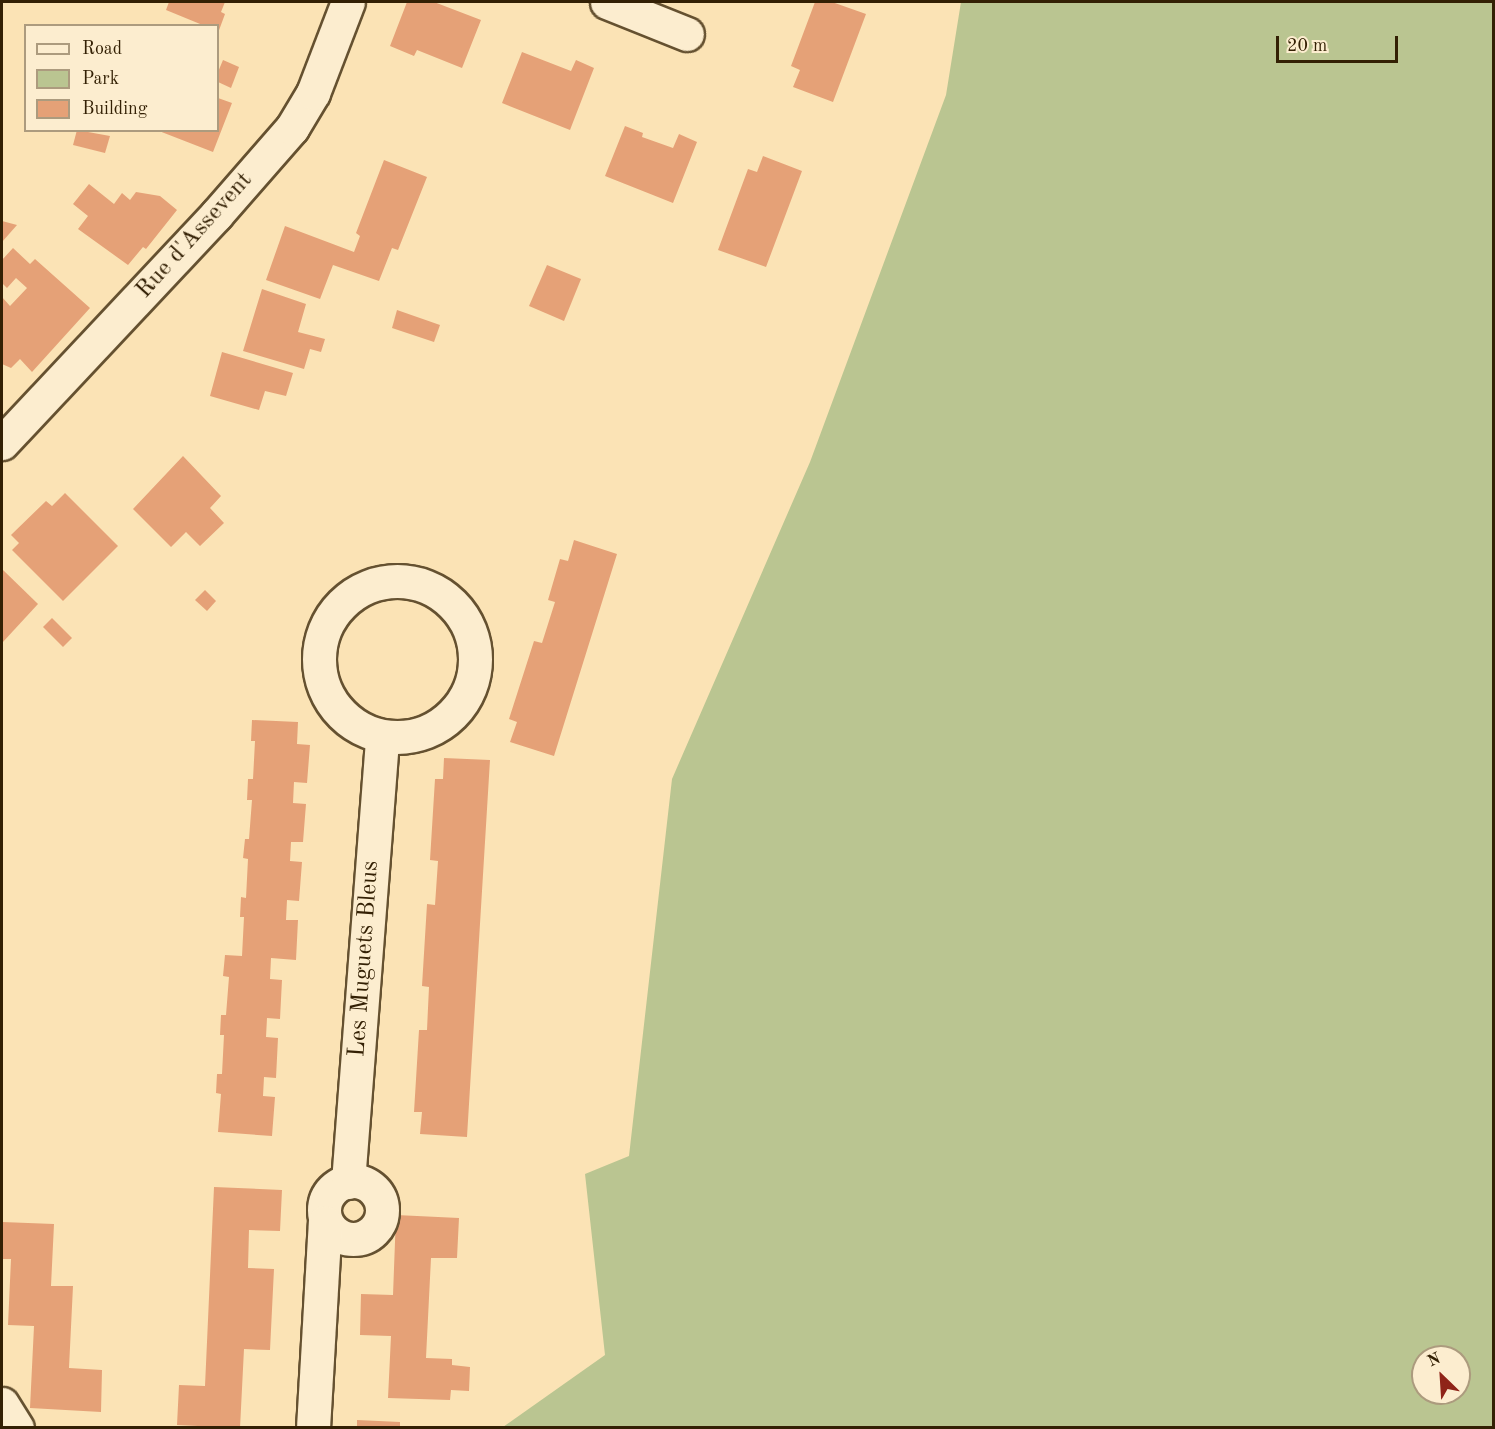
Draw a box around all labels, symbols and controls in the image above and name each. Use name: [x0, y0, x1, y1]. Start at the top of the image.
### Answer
legend: [24, 24, 219, 132]
scale bar: [1279, 24, 1400, 62]
text: 20 m: [1287, 37, 1327, 55]
text: Road: [82, 40, 122, 58]
text: Park: [82, 70, 119, 88]
text: Building: [82, 100, 147, 118]
street label: Rue d'Assevent: [131, 167, 259, 305]
street label: Les Muguets Bleus: [344, 860, 386, 1058]
north arrow: [1411, 1345, 1471, 1405]
text: N: [1425, 1351, 1443, 1370]

